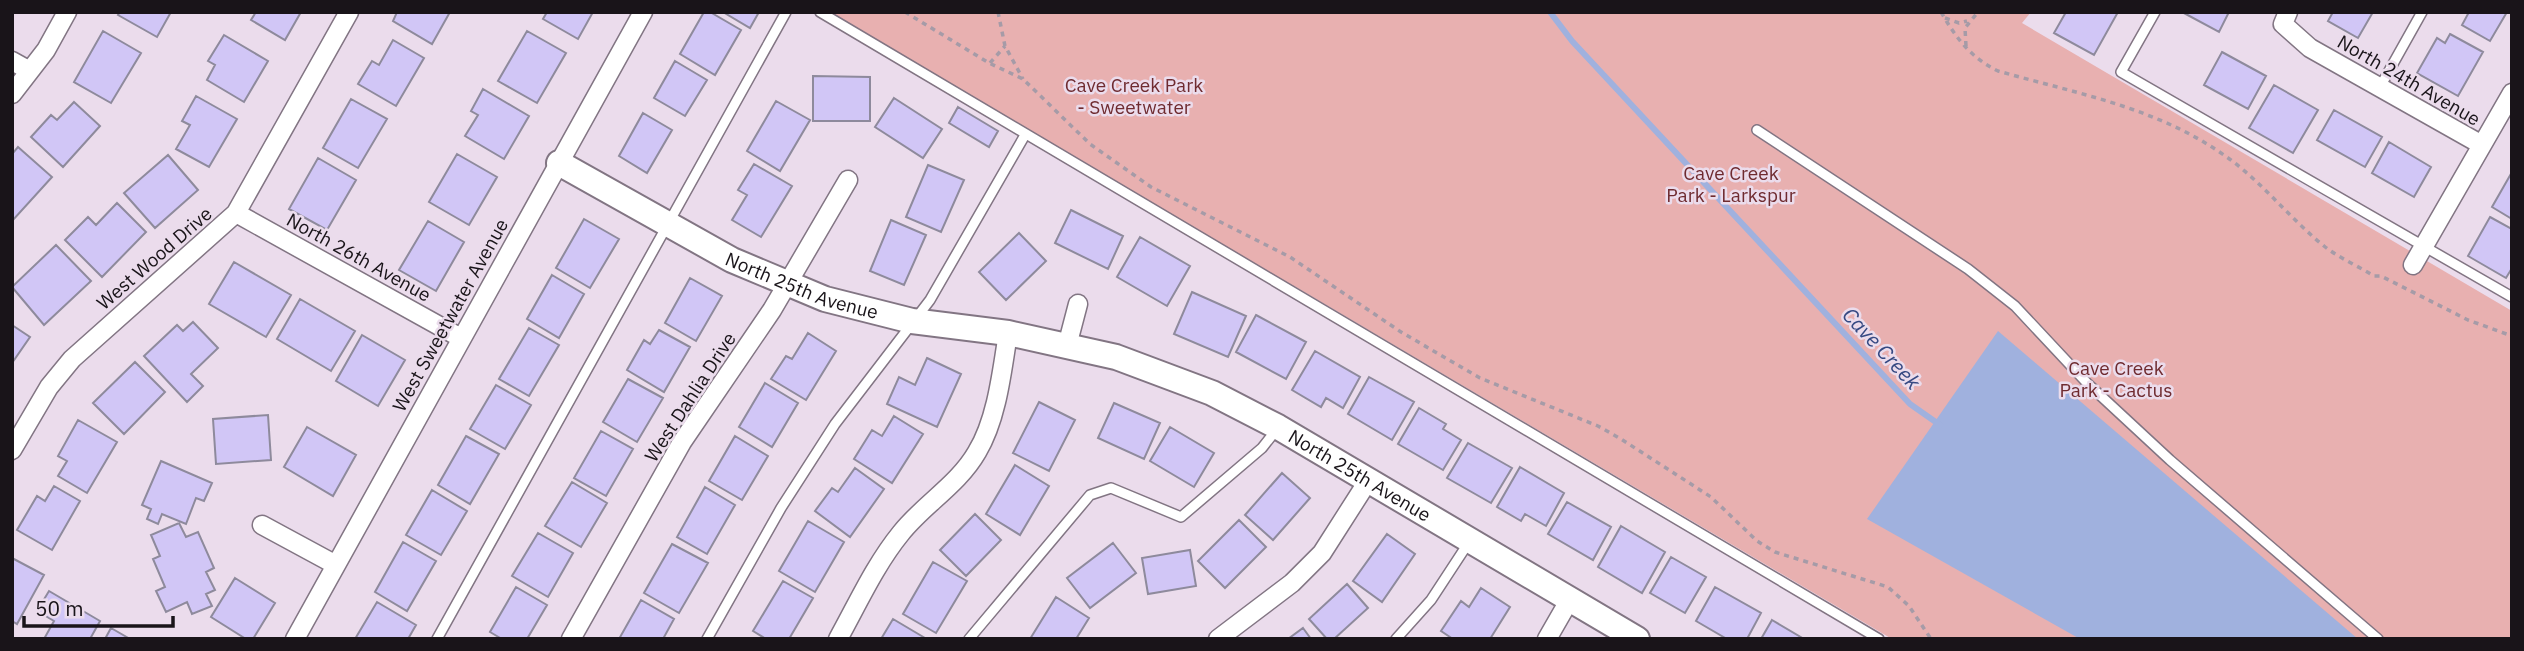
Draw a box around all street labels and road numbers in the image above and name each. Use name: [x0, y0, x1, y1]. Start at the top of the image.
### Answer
street label: North 24th Avenue: [2333, 29, 2485, 131]
street label: West Wood Drive: [91, 201, 217, 315]
street label: North 26th Avenue: [283, 207, 435, 307]
street label: West Sweetwater Avenue: [387, 214, 513, 416]
street label: North 25th Avenue: [722, 247, 881, 324]
street label: West Dahlia Drive: [639, 328, 741, 466]
street label: North 25th Avenue: [1284, 424, 1435, 527]

